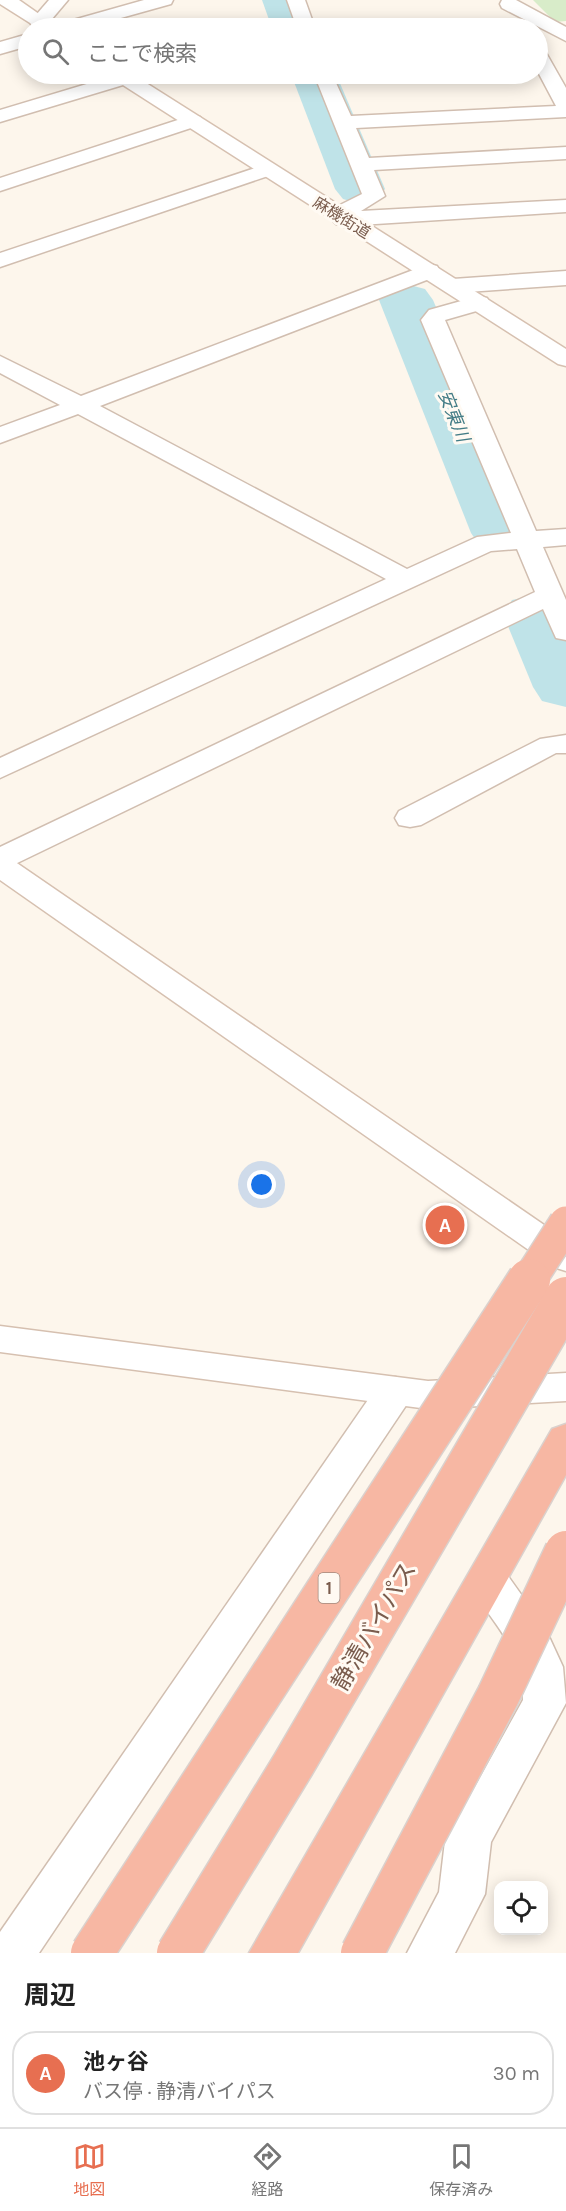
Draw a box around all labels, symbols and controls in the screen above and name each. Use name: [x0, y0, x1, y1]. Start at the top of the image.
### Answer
search box: [18, 18, 548, 84]
icon: search: [39, 35, 72, 68]
text: ここで検索: [87, 41, 197, 67]
street label: 麻機街道: [310, 192, 374, 242]
water label: 安東川: [434, 387, 475, 447]
your location: [247, 1170, 276, 1199]
pin: A: [426, 1202, 464, 1248]
street label: 静清バイパス: [326, 1557, 422, 1695]
road number: 1: [318, 1573, 340, 1603]
map controls: [494, 1881, 548, 1935]
button: locate: [494, 1881, 548, 1935]
text: 周辺: [24, 1980, 76, 2011]
text: 池ヶ谷: [83, 2049, 149, 2075]
text: A: [39, 2062, 52, 2085]
text: 30 m: [493, 2062, 540, 2085]
text: バス停 · 静清バイパス: [83, 2080, 276, 2103]
tab: 地図: [73, 2140, 106, 2200]
tab: 経路: [251, 2140, 284, 2200]
tab: 保存済み: [429, 2140, 493, 2200]

